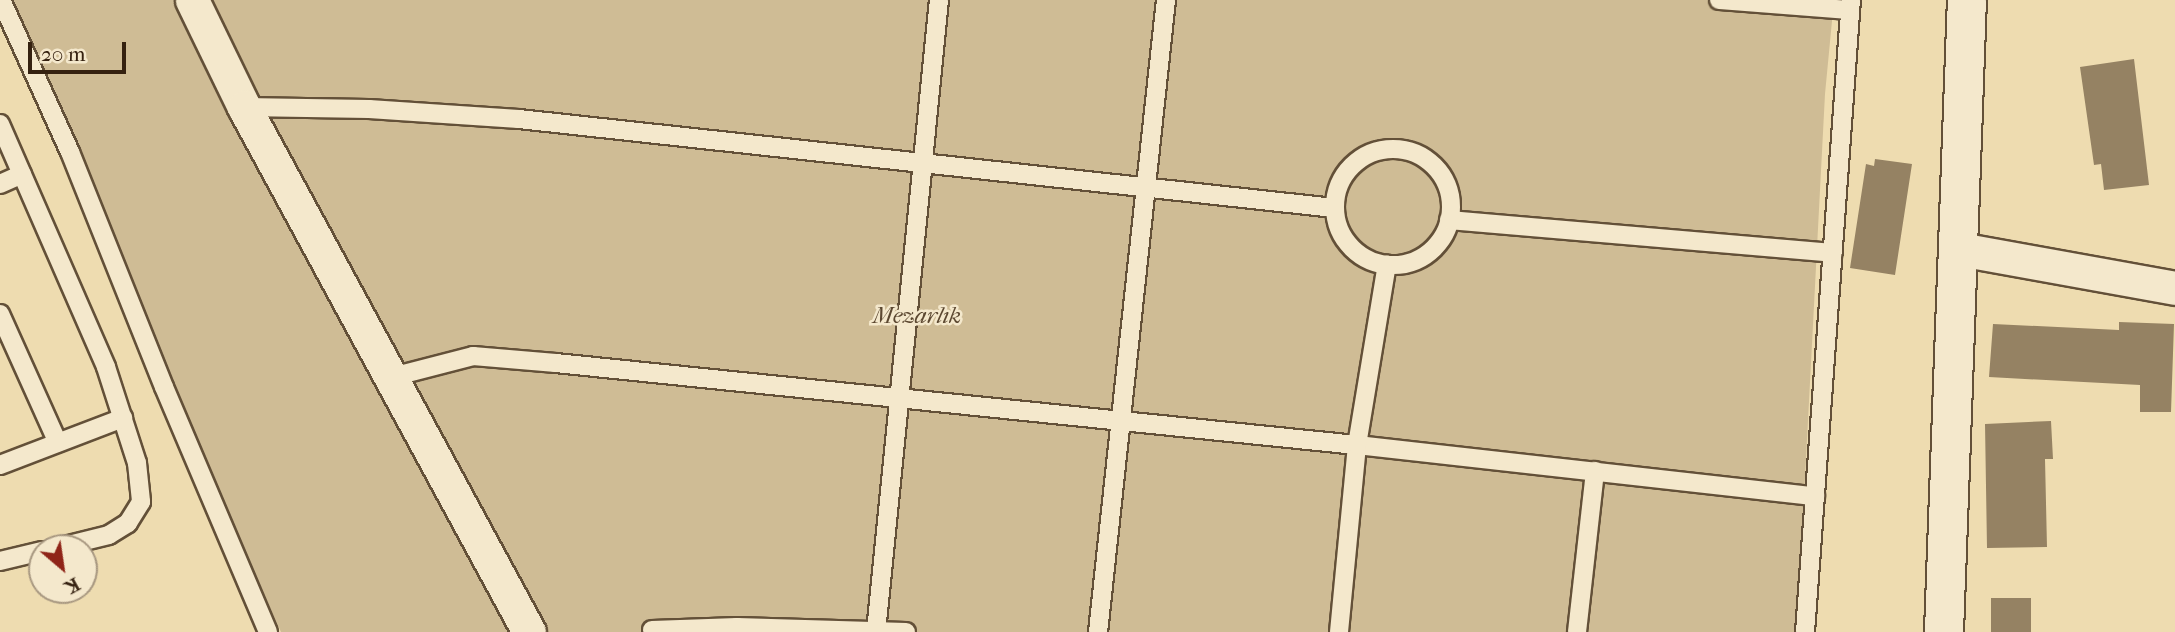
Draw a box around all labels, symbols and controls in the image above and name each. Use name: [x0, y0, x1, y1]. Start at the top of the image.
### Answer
scale bar: [32, 28, 130, 72]
text: 20 m: [41, 42, 85, 66]
park label: Mezarlık: [873, 302, 961, 330]
north arrow: [28, 534, 98, 604]
text: K: [61, 573, 84, 599]

